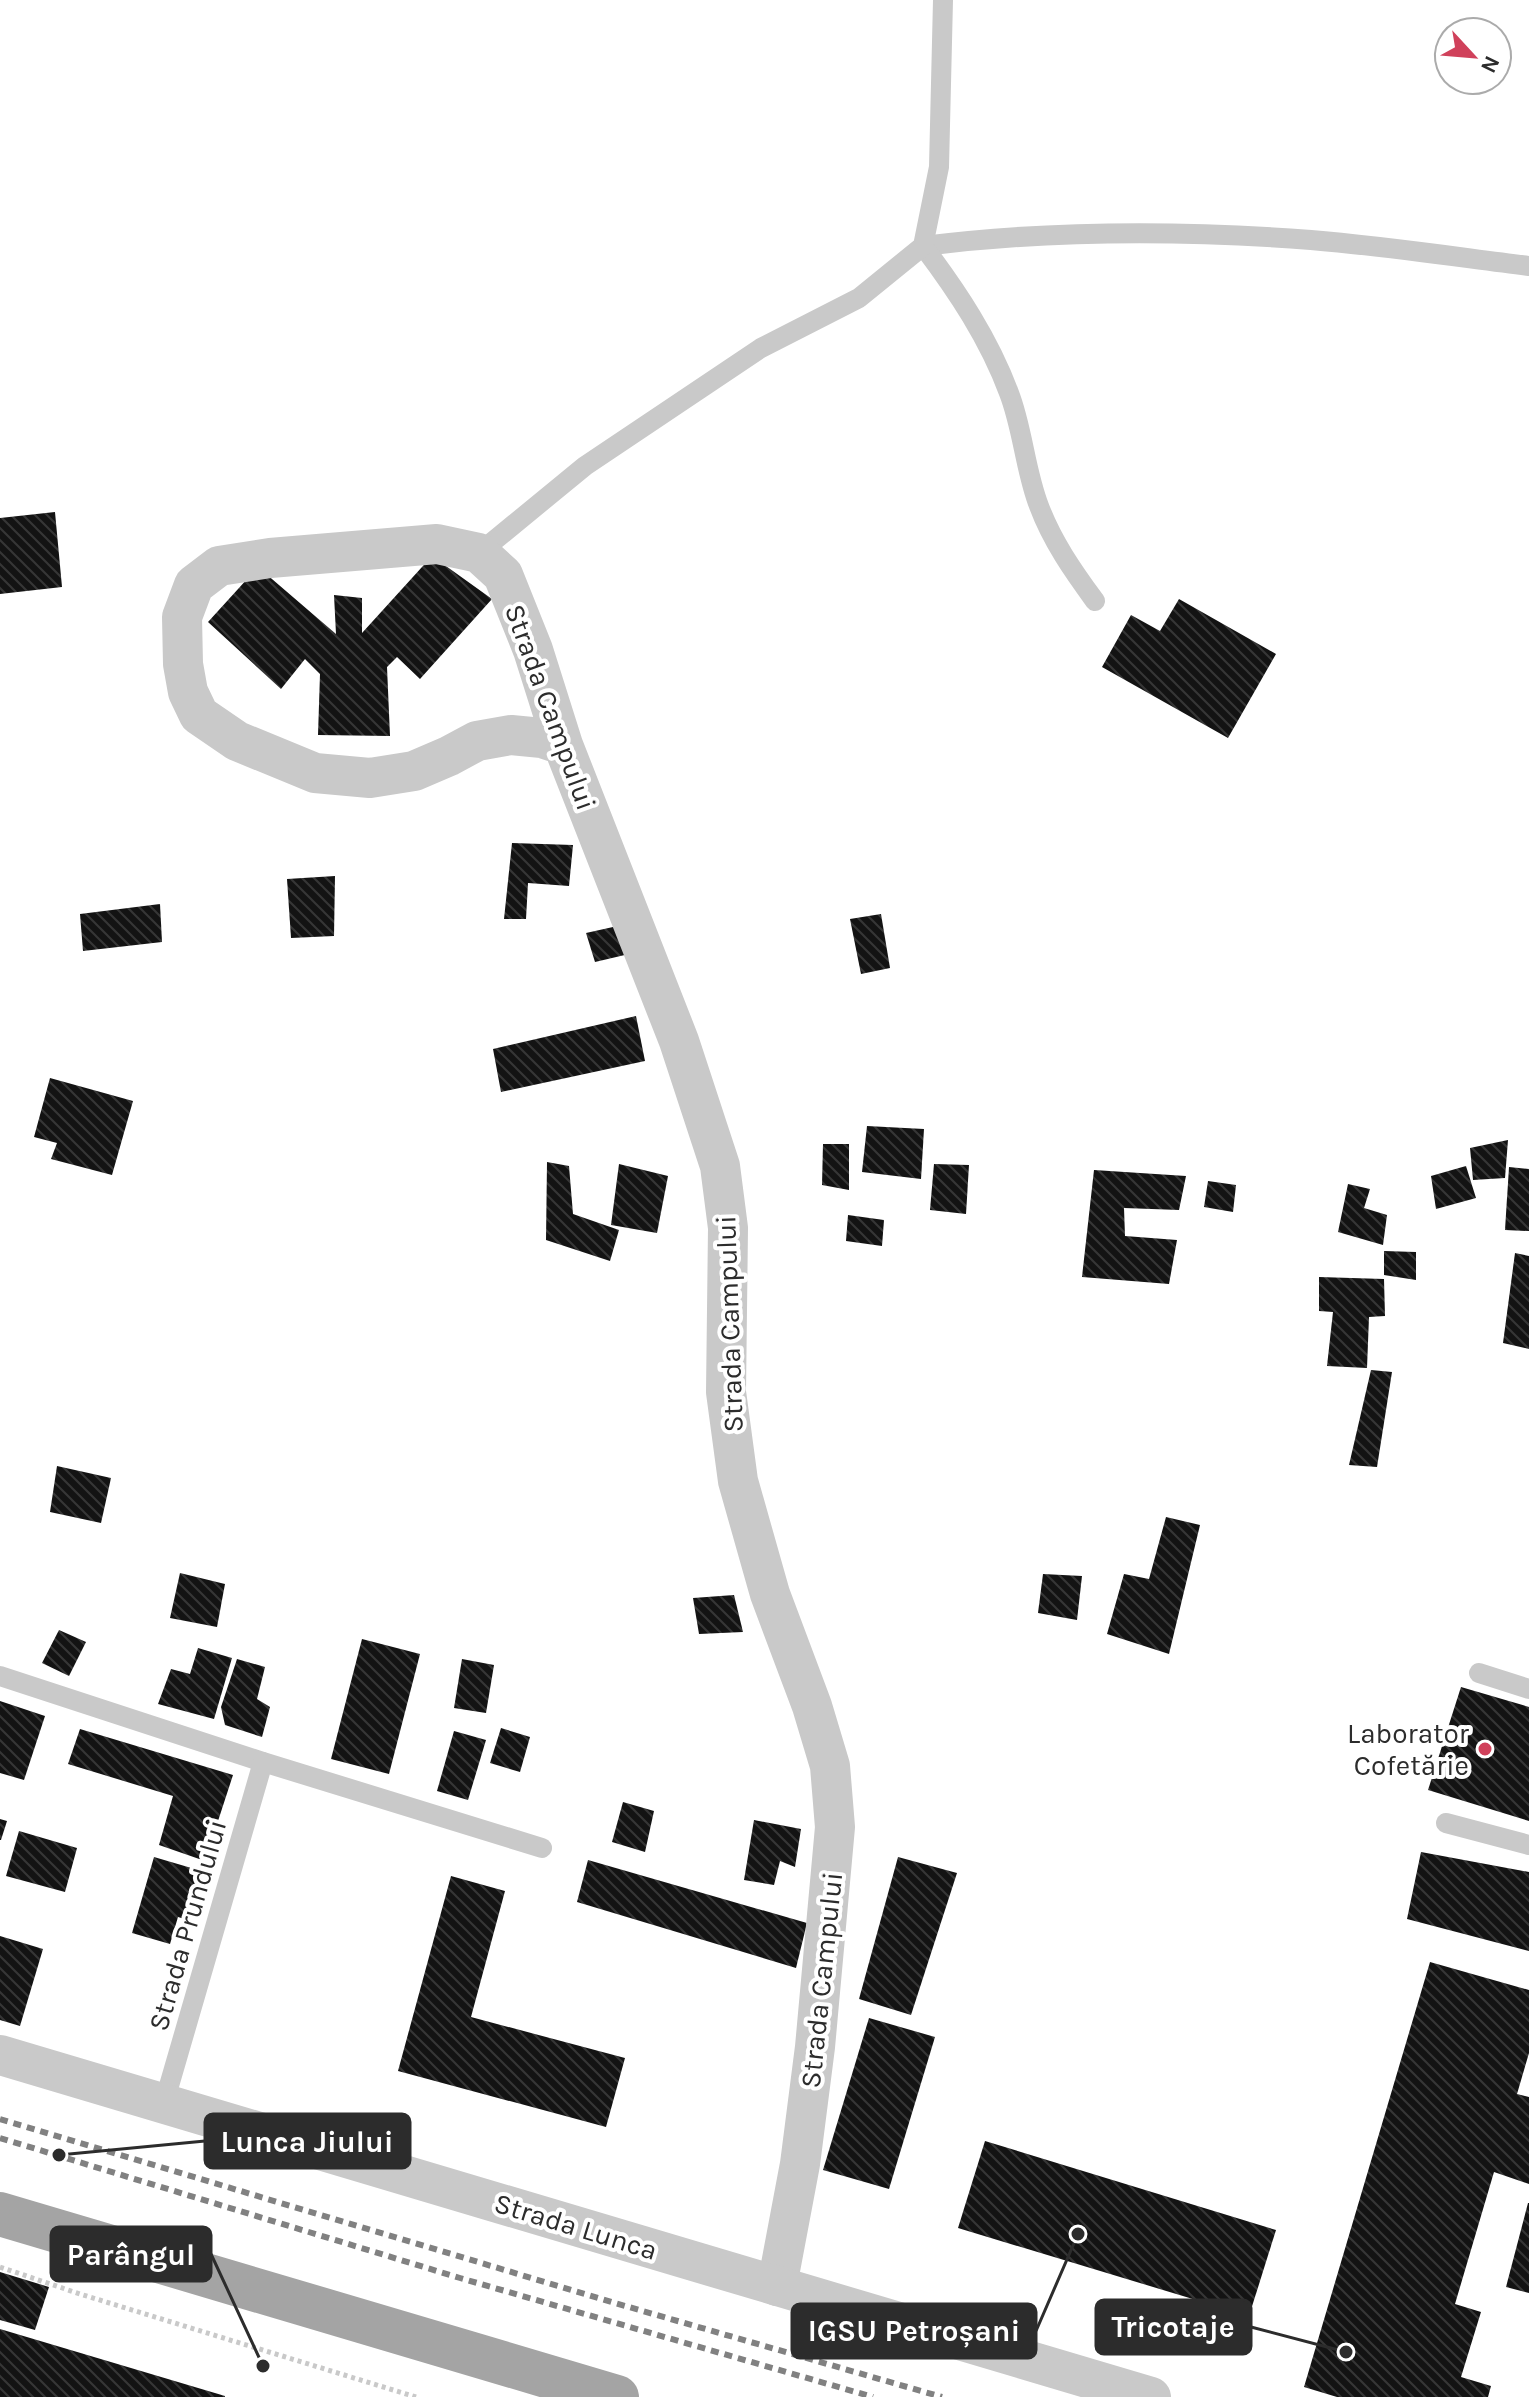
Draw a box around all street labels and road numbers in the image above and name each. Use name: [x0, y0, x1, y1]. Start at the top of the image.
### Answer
street label: Strada Campului: [498, 600, 603, 815]
street label: Strada Campului: [709, 1215, 750, 1433]
street label: Strada Prundului: [142, 1816, 233, 2034]
street label: Strada Campului: [794, 1870, 849, 2090]
street label: Strada Lunca: [490, 2186, 661, 2267]

